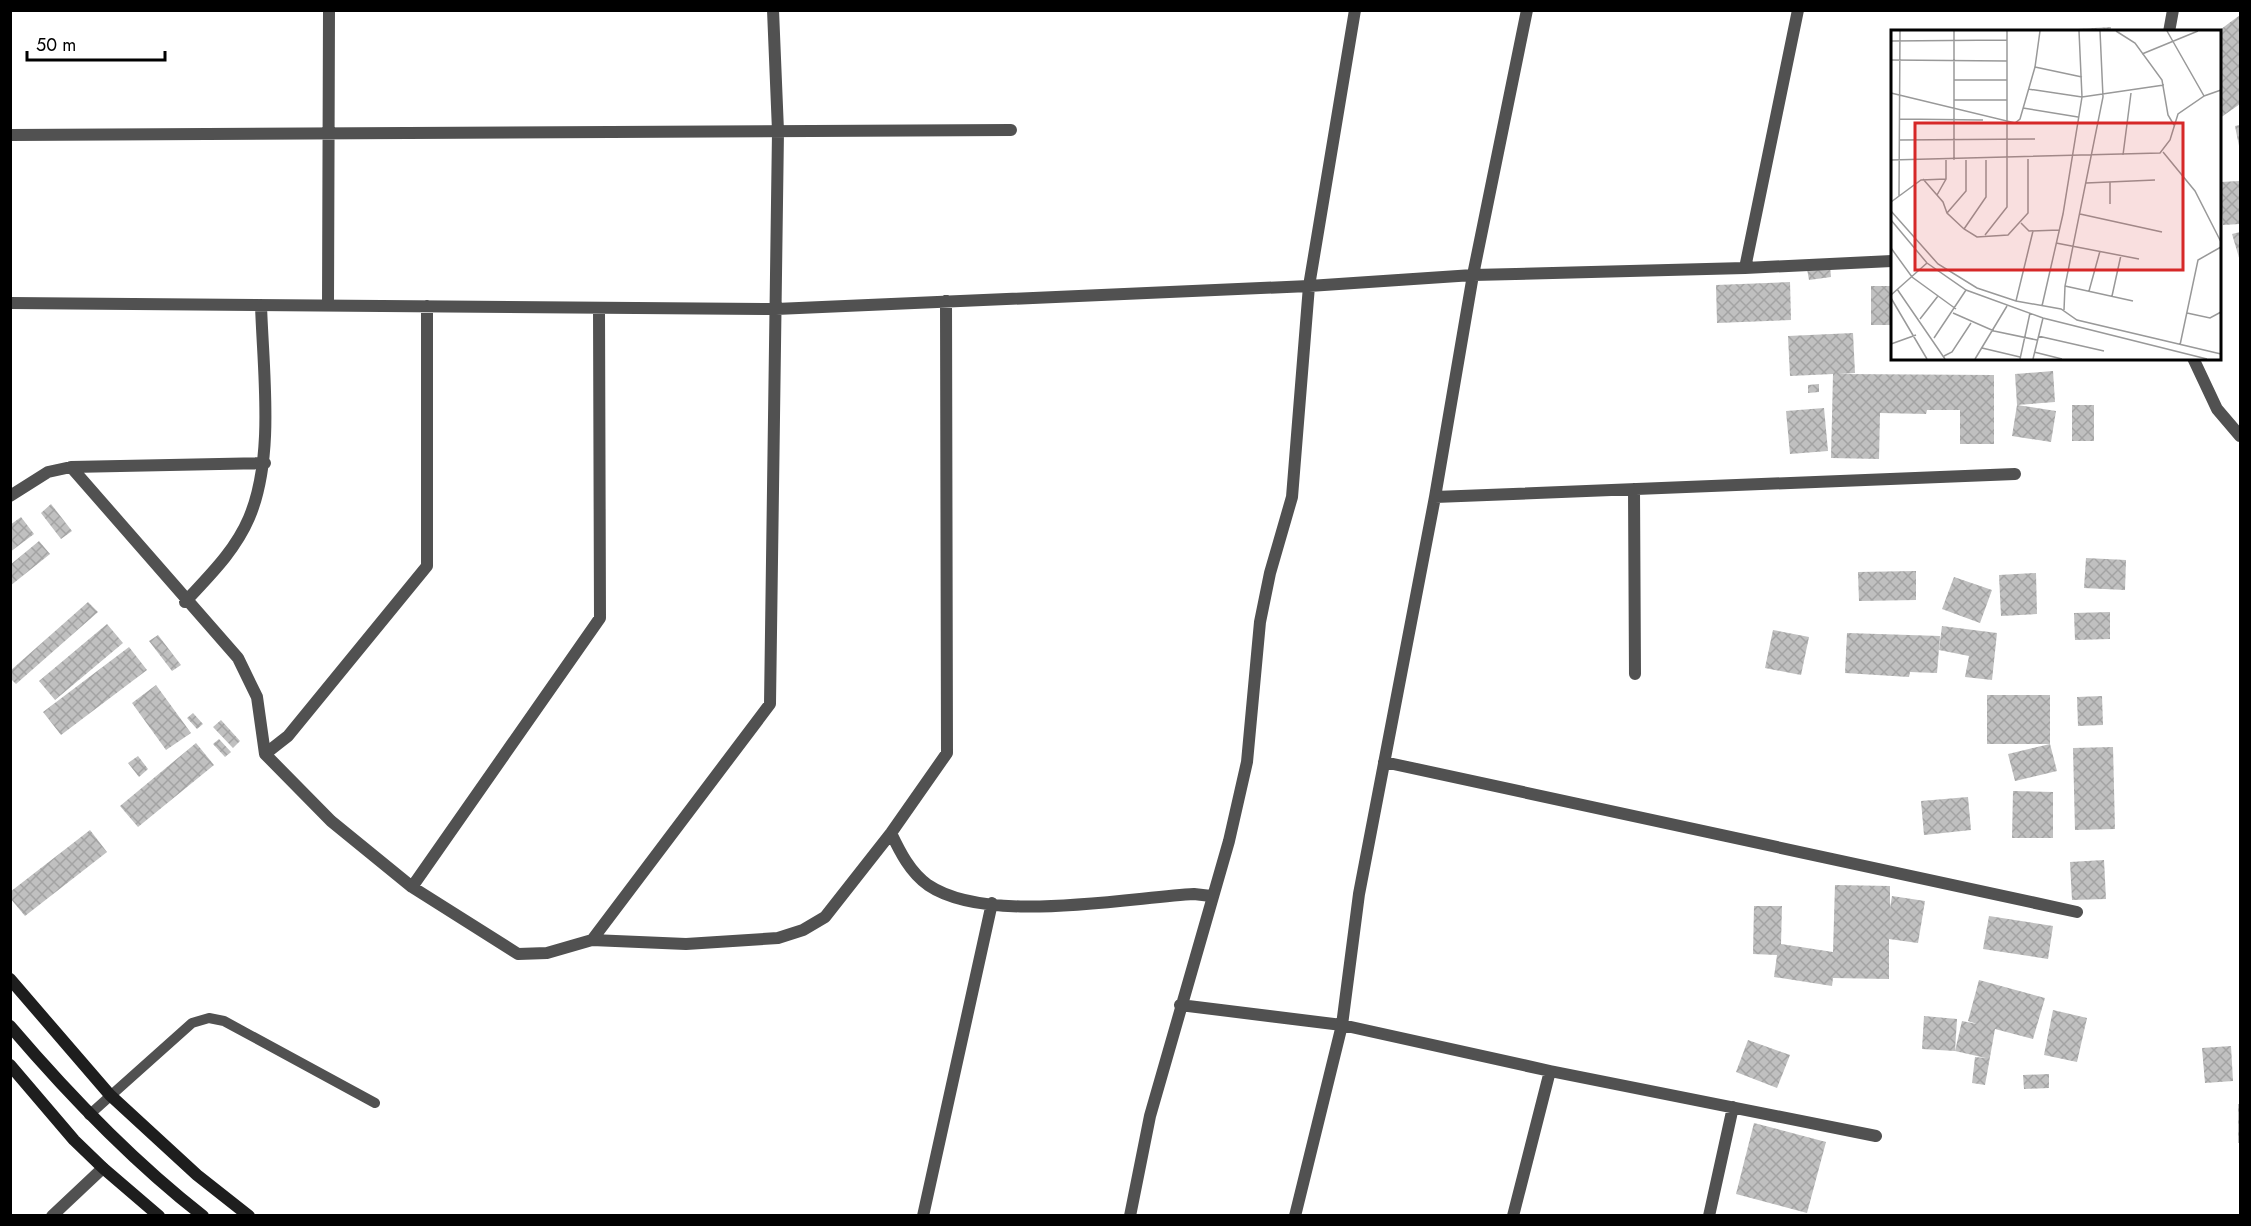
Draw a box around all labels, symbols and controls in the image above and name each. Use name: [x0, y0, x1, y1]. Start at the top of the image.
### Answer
scale bar: [27, 24, 165, 62]
inset map: [1891, 30, 2221, 360]
text: 50 m: [36, 32, 76, 58]

